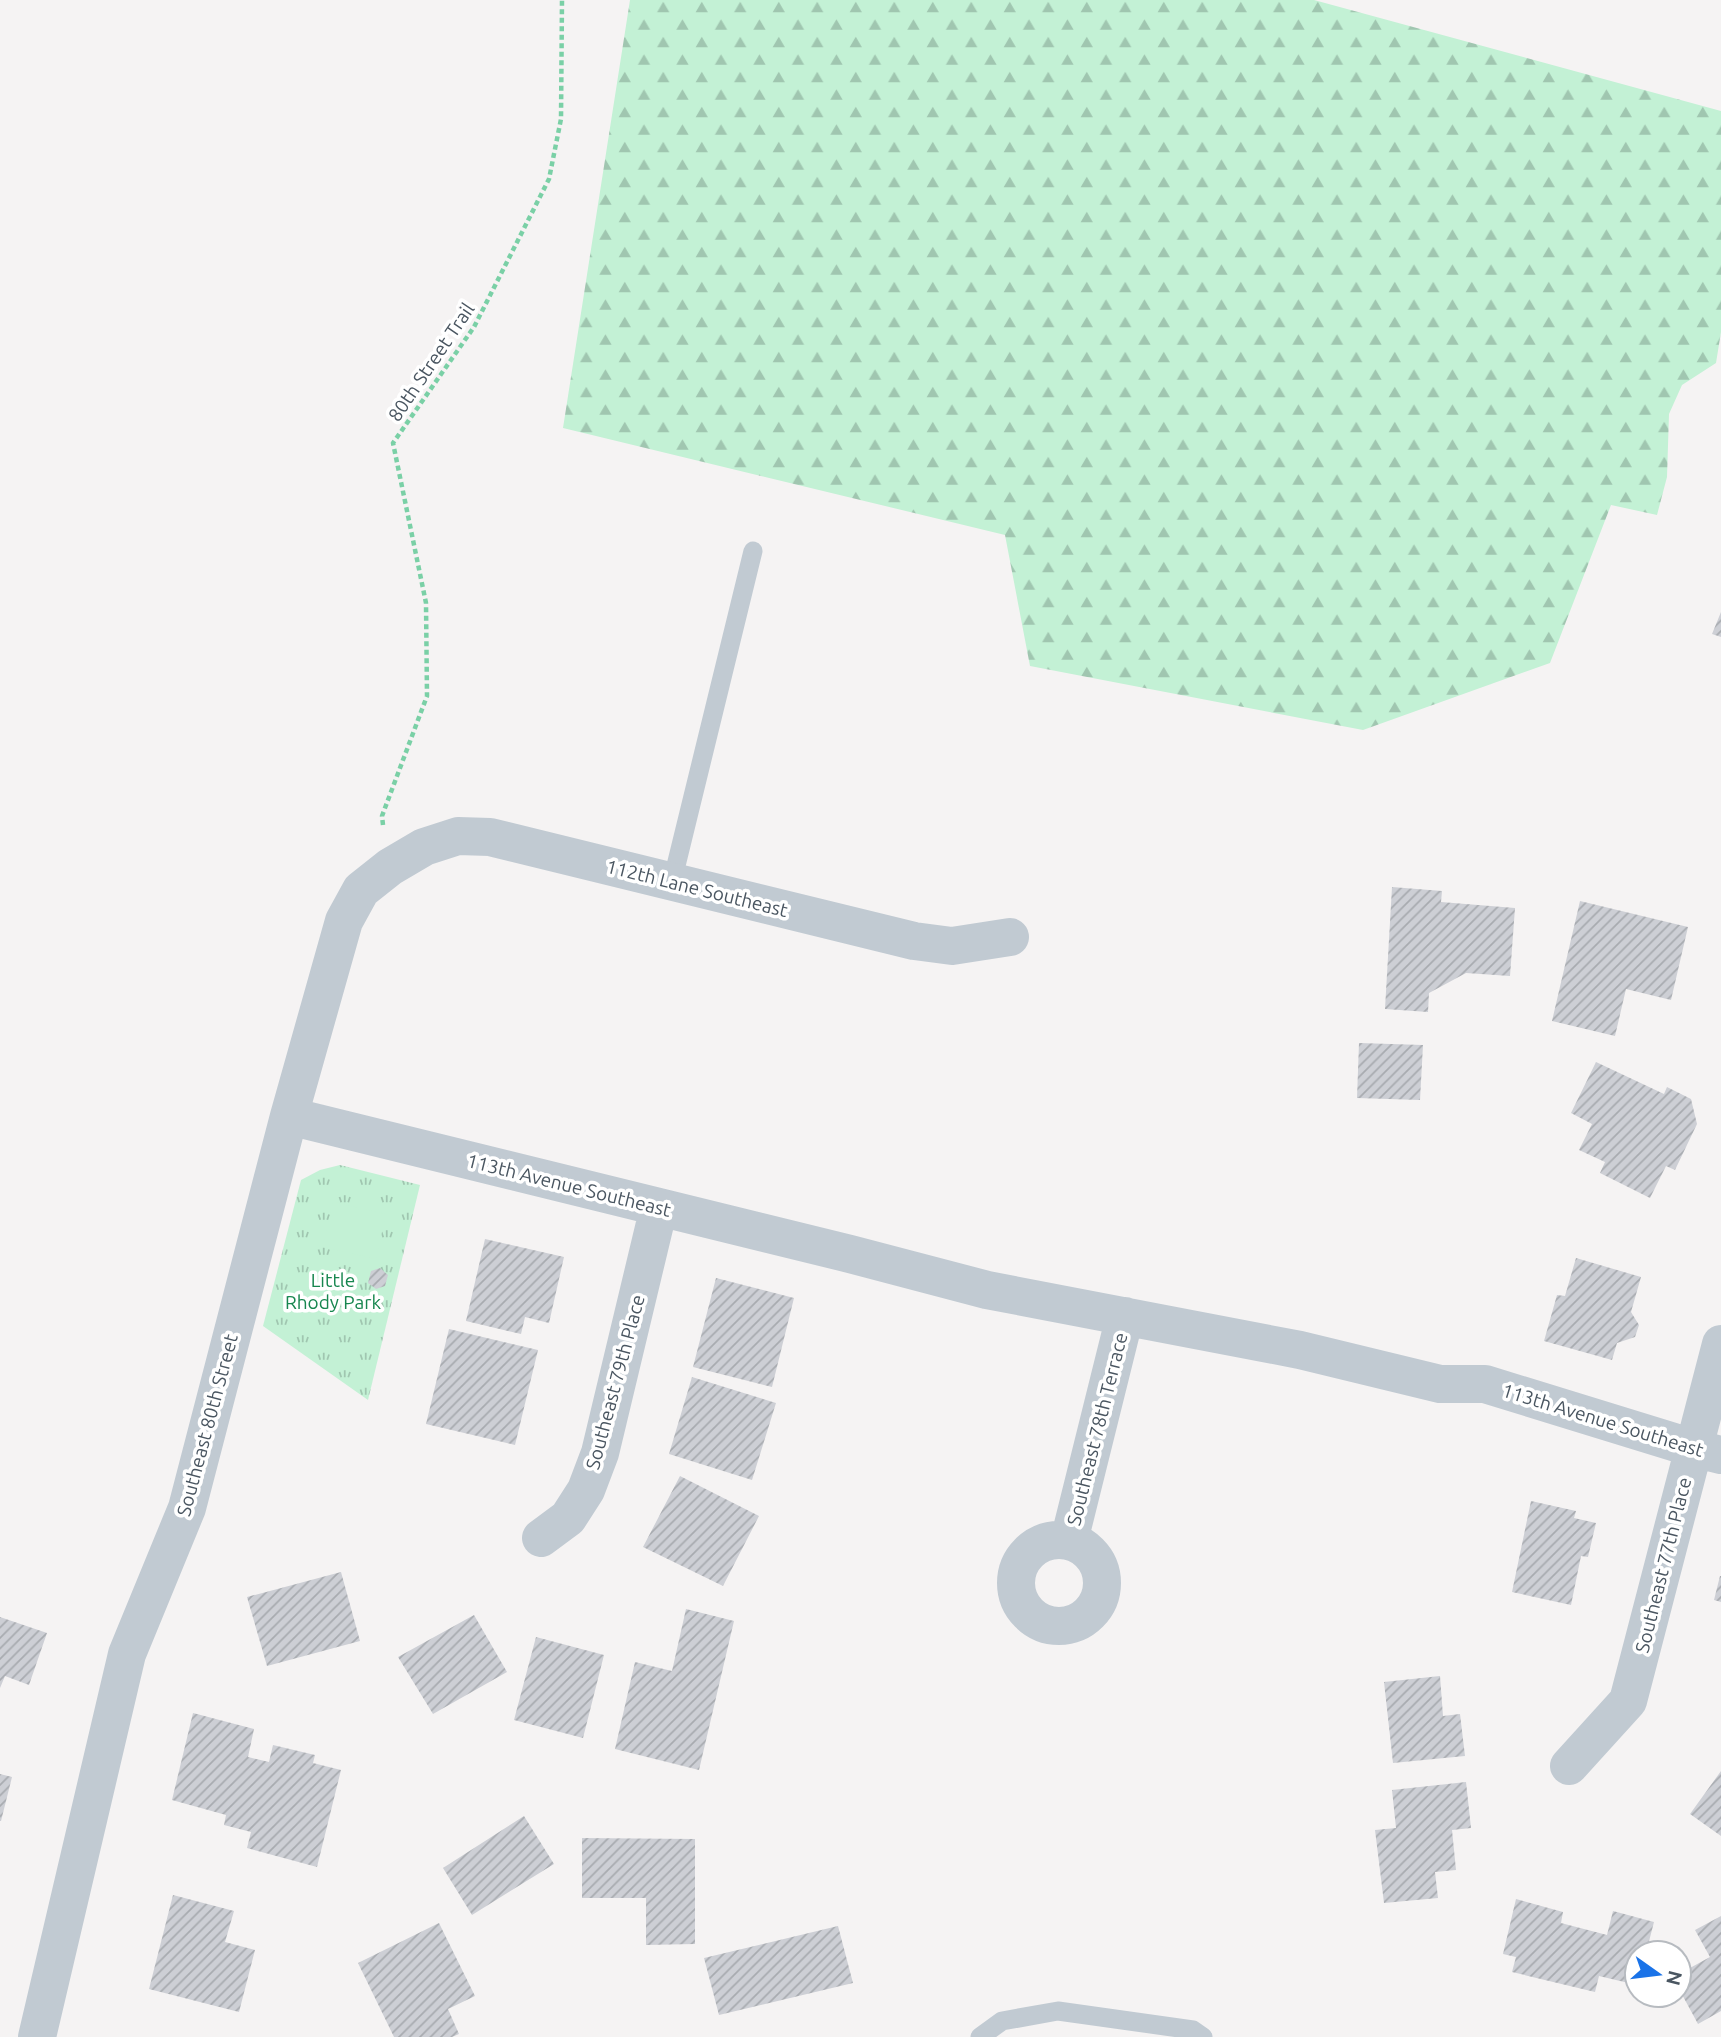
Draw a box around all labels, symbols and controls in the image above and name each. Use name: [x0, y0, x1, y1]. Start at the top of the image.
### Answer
street label: 80th Street Trail: [383, 299, 479, 425]
street label: 112th Lane Southeast: [604, 855, 790, 921]
street label: 113th Avenue Southeast: [465, 1149, 674, 1221]
park label: Little Rhody Park: [285, 1269, 382, 1313]
street label: Southeast 79th Place: [581, 1292, 649, 1472]
street label: Southeast 78th Terrace: [1062, 1330, 1132, 1528]
street label: Southeast 80th Street: [172, 1331, 242, 1519]
street label: 113th Avenue Southeast: [1500, 1379, 1707, 1461]
street label: Southeast 77th Place: [1631, 1475, 1695, 1655]
north arrow: [1623, 1939, 1693, 2009]
text: N: [1662, 1969, 1687, 1988]

